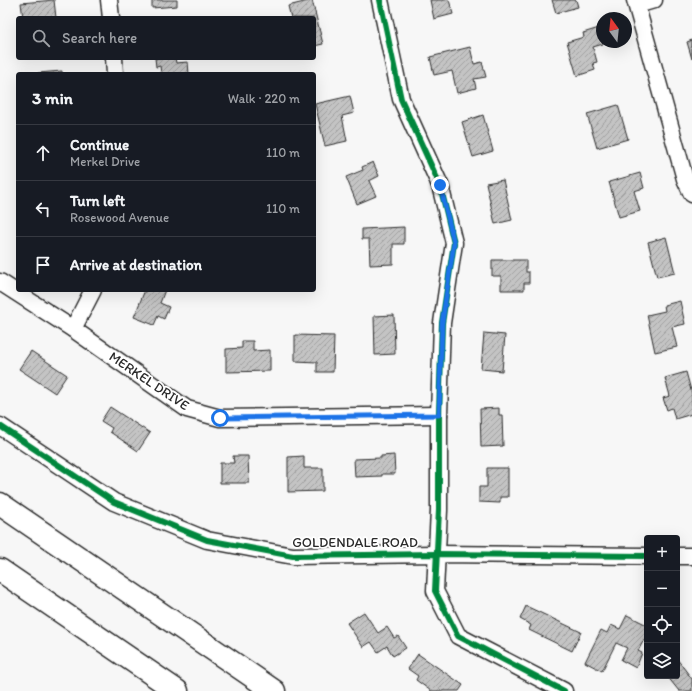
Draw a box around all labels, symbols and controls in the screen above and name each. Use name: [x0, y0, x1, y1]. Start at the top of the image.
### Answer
north arrow: [596, 12, 632, 48]
search box: [16, 16, 316, 60]
icon: search: [30, 27, 52, 49]
text: Search here: [62, 29, 137, 47]
text: 3 min: [32, 88, 73, 108]
text: Walk · 220 m: [228, 91, 300, 106]
text: Continue: [70, 136, 129, 154]
icon: ahead: [32, 142, 54, 164]
text: 110 m: [266, 145, 300, 160]
text: Merkel Drive: [70, 154, 140, 169]
route end: [431, 176, 449, 194]
text: Turn left: [70, 192, 125, 210]
icon: left: [32, 198, 54, 220]
text: 110 m: [266, 201, 300, 216]
text: Rosewood Avenue: [70, 210, 169, 225]
icon: arrive: [32, 254, 54, 276]
text: Arrive at destination: [70, 256, 202, 274]
street label: MERKEL DRIVE: [106, 348, 193, 414]
route start: [211, 409, 229, 427]
street label: GOLDENDALE ROAD: [292, 534, 418, 551]
map controls: [644, 535, 680, 679]
button: +: [644, 535, 680, 571]
button: −: [644, 571, 680, 607]
button: locate: [644, 607, 680, 643]
button: layers: [644, 643, 680, 679]

